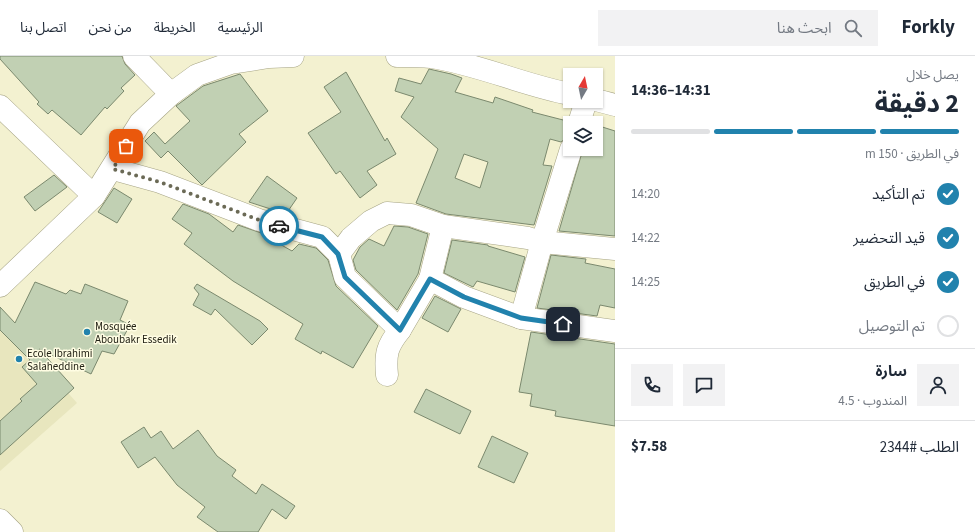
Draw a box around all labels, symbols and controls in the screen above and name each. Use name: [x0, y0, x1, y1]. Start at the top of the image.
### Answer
search box: [598, 10, 878, 46]
text: Forkly: [902, 14, 955, 41]
icon: search: [842, 17, 864, 39]
text: اتصل بنا: [20, 18, 66, 38]
text: من نحن: [88, 18, 132, 38]
text: الخريطة: [154, 18, 196, 38]
text: الرئيسية: [218, 18, 263, 38]
text: ابحث هنا: [777, 18, 832, 39]
text: يصل خلال: [906, 66, 959, 84]
north arrow: [563, 68, 603, 108]
map controls: [563, 68, 603, 156]
text: 14:31–14:36: [631, 80, 711, 101]
text: 2 دقيقة: [875, 85, 959, 122]
button: layers: [563, 116, 603, 156]
pin: [109, 129, 143, 163]
icon: bag: [115, 135, 137, 157]
text: في الطريق · 150 m: [865, 145, 959, 163]
icon: check: [937, 183, 959, 205]
text: تم التأكيد: [872, 184, 925, 205]
text: 14:20: [631, 185, 660, 203]
courier: [259, 206, 299, 246]
icon: car: [268, 215, 290, 237]
icon: check: [937, 227, 959, 249]
text: قيد التحضير: [853, 228, 925, 249]
text: 14:22: [631, 229, 660, 247]
icon: check: [937, 271, 959, 293]
text: في الطريق: [864, 272, 925, 293]
text: 14:25: [631, 273, 660, 291]
pin: [546, 307, 580, 341]
icon: home: [552, 313, 574, 335]
text: تم التوصيل: [859, 316, 925, 337]
place label: Mosquée Aboubakr Essedik: [95, 319, 177, 347]
marker: Mosquée Aboubakr Essedik: [82, 327, 92, 337]
place label: Ecole Ibrahimi Salaheddine: [27, 346, 92, 374]
marker: Ecole Ibrahimi Salaheddine: [14, 354, 24, 364]
text: سارة: [875, 361, 907, 382]
button: phone: [631, 364, 673, 406]
button: chat: [683, 364, 725, 406]
button: person: [917, 364, 959, 406]
text: المندوب · 4.5: [838, 392, 907, 410]
text: $7.58: [631, 436, 667, 457]
text: الطلب #2344: [880, 437, 959, 458]

